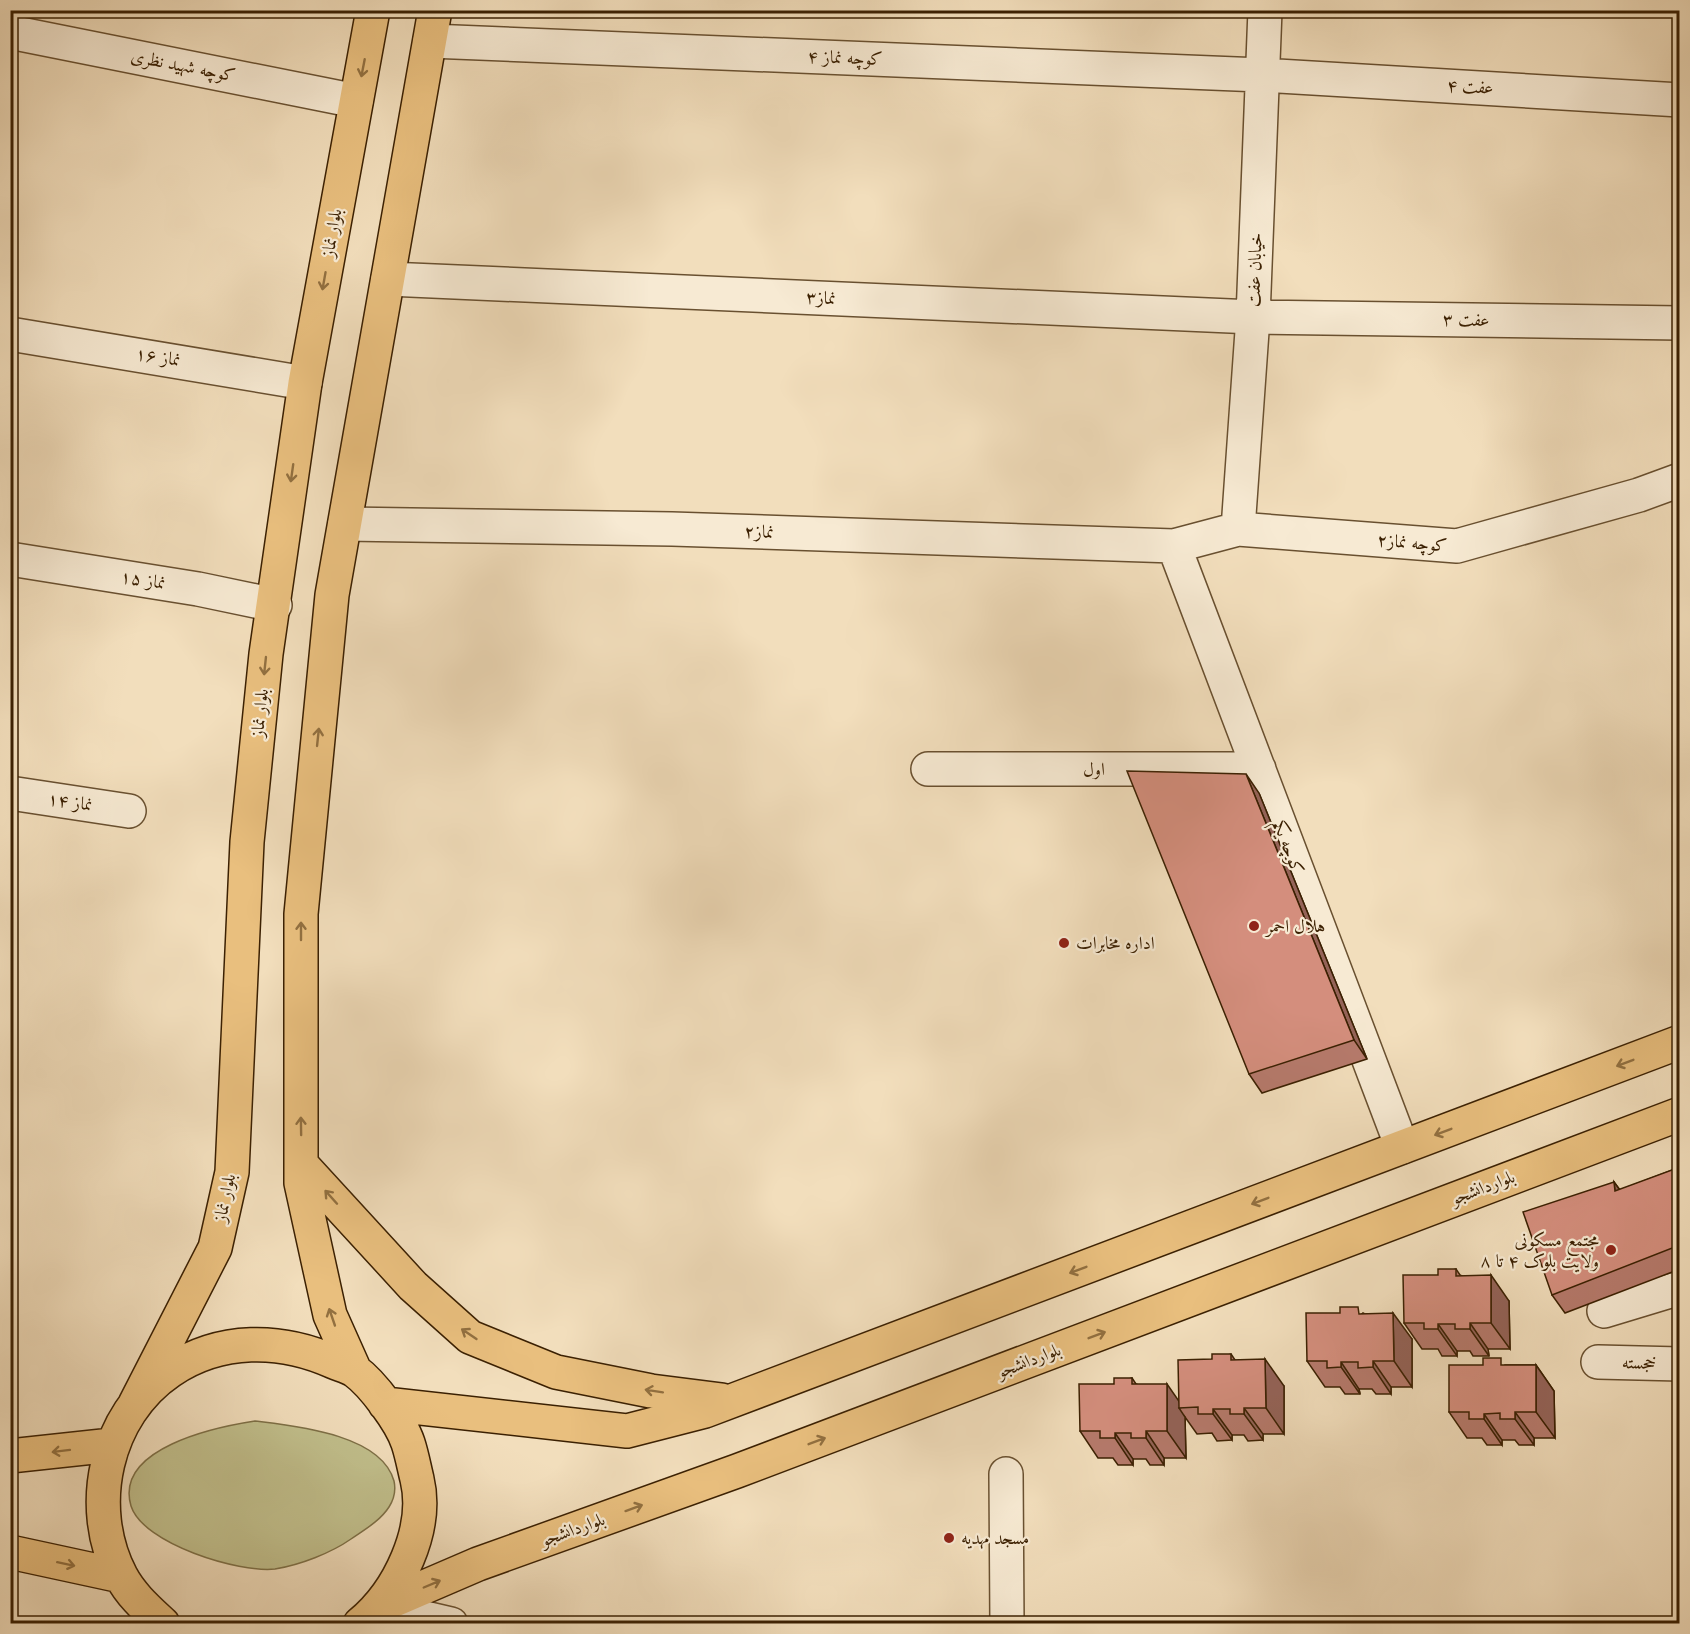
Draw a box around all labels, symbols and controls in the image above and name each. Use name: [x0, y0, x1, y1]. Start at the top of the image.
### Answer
street label: کوچه شهید نظری: [129, 44, 237, 88]
street label: کوچه نماز ۴: [807, 44, 883, 72]
one-way arrow: [357, 58, 368, 77]
street label: عفت ۴: [1446, 73, 1494, 101]
street label: بلوار نماز: [315, 207, 349, 261]
street label: خیابان عفت: [1241, 232, 1269, 308]
one-way arrow: [318, 270, 329, 290]
street label: نماز۳: [805, 285, 837, 311]
street label: عفت ۳: [1442, 307, 1490, 333]
street label: نماز ۱۶: [134, 341, 182, 373]
one-way arrow: [287, 463, 298, 482]
street label: نماز۲: [744, 519, 774, 545]
street label: کوچه نماز۲: [1376, 527, 1448, 559]
street label: نماز ۱۵: [119, 564, 167, 596]
one-way arrow: [259, 655, 270, 675]
street label: بلوار نماز: [245, 687, 275, 741]
one-way arrow: [313, 727, 324, 747]
street label: اول: [1083, 757, 1105, 782]
street label: نماز ۱۴: [46, 786, 94, 818]
street label: کوچه یکم: [1262, 816, 1310, 879]
place label: هلال احمر: [1264, 914, 1325, 939]
marker: هلال احمر: [1247, 919, 1261, 933]
one-way arrow: [295, 921, 307, 941]
place label: اداره مخابرات: [1076, 931, 1155, 956]
marker: اداره مخابرات: [1057, 936, 1071, 950]
one-way arrow: [1616, 1058, 1635, 1069]
one-way arrow: [295, 1116, 307, 1136]
one-way arrow: [1434, 1127, 1452, 1138]
street label: بلواردانشجو: [1445, 1164, 1519, 1212]
street label: بلوار نماز: [207, 1172, 242, 1226]
one-way arrow: [325, 1190, 339, 1205]
one-way arrow: [1251, 1196, 1270, 1207]
place label: مجتمع مسکونی ولایت بلوک ۴ تا ۸: [1480, 1228, 1599, 1274]
marker: مجتمع مسکونی ولایت بلوک ۴ تا ۸: [1604, 1243, 1618, 1257]
one-way arrow: [1069, 1265, 1088, 1276]
one-way arrow: [326, 1308, 337, 1327]
one-way arrow: [462, 1328, 478, 1340]
one-way arrow: [1087, 1328, 1106, 1339]
street label: بلواردانشجو: [991, 1337, 1065, 1385]
street label: خجسته: [1622, 1350, 1656, 1376]
one-way arrow: [645, 1385, 665, 1396]
one-way arrow: [807, 1435, 825, 1446]
one-way arrow: [52, 1445, 72, 1456]
one-way arrow: [624, 1502, 642, 1513]
street label: بلواردانشجو: [535, 1507, 609, 1554]
place label: مسجد مهدیه: [961, 1526, 1029, 1551]
marker: مسجد مهدیه: [942, 1531, 956, 1545]
one-way arrow: [56, 1559, 75, 1570]
one-way arrow: [422, 1578, 440, 1590]

